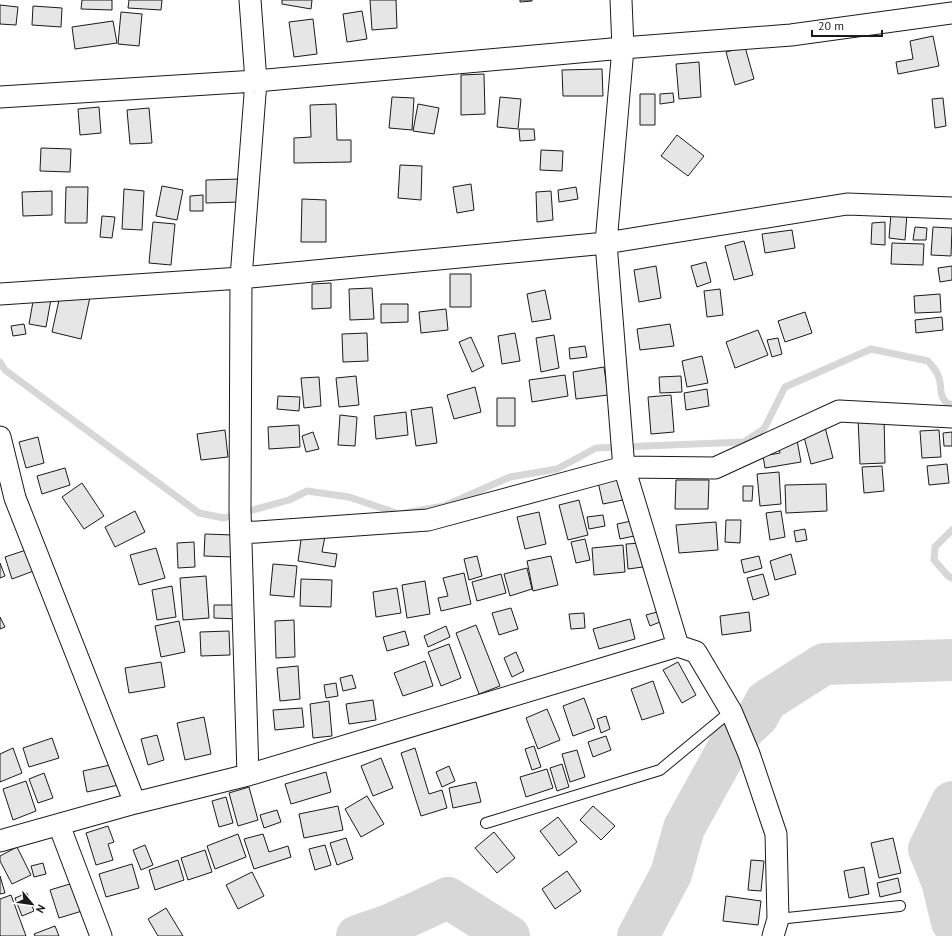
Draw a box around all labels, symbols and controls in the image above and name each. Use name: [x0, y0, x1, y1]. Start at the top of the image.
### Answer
scale bar: [812, 12, 882, 38]
text: 20 m: [818, 18, 844, 33]
north arrow: [12, 884, 52, 924]
text: N: [33, 902, 49, 915]

